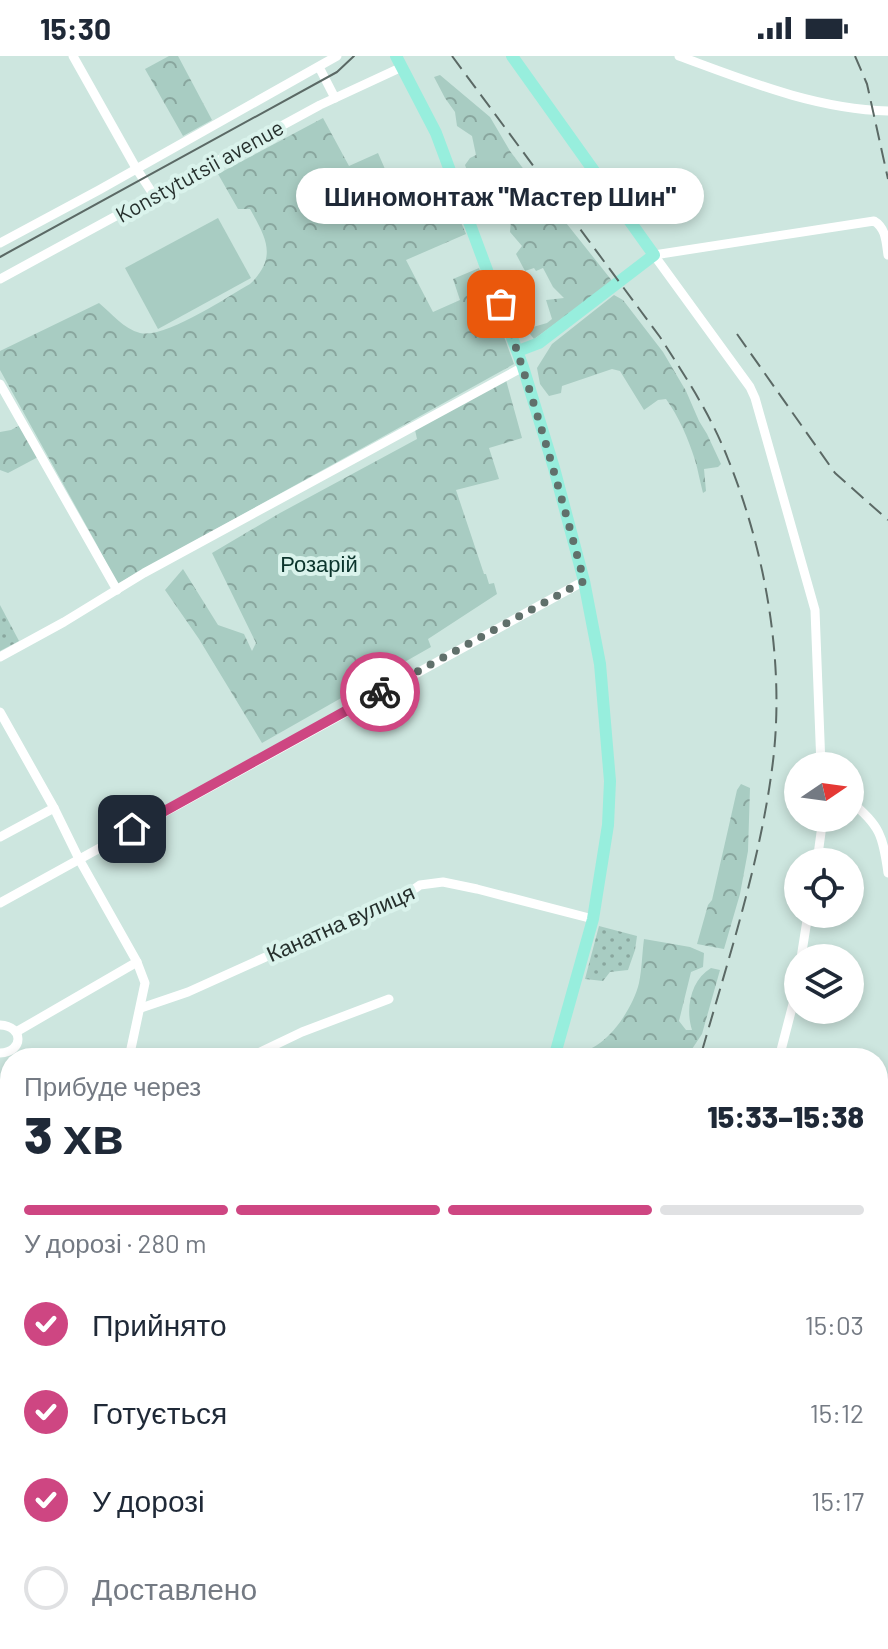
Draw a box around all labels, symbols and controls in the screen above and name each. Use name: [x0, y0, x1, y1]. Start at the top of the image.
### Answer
text: 15:30: [40, 10, 111, 46]
street label: Konstytutsii avenue: [110, 113, 288, 227]
callout: Шиномонтаж "Мастер Шин": [297, 168, 705, 224]
text: Шиномонтаж "Мастер Шин": [324, 180, 676, 211]
pin: [467, 270, 535, 338]
icon: bag: [479, 282, 523, 326]
park label: Розарій: [280, 550, 358, 577]
courier: [340, 652, 420, 732]
icon: bike: [358, 670, 402, 714]
north arrow: [784, 752, 864, 832]
map controls: [784, 752, 864, 1024]
pin: [98, 795, 166, 863]
icon: home: [110, 807, 154, 851]
button: locate: [784, 848, 864, 928]
street label: Канатна вулиця: [262, 878, 418, 967]
button: layers: [784, 944, 864, 1024]
text: Прибуде через: [24, 1070, 201, 1101]
text: 15:33–15:38: [707, 1098, 864, 1134]
text: 3 хв: [24, 1102, 124, 1164]
text: У дорозі · 280 m: [24, 1227, 206, 1258]
icon: check: [24, 1302, 68, 1346]
text: Прийнято: [92, 1306, 227, 1342]
text: 15:03: [805, 1309, 864, 1340]
icon: check: [24, 1390, 68, 1434]
text: Готується: [92, 1394, 227, 1430]
text: 15:12: [810, 1397, 864, 1428]
icon: check: [24, 1478, 68, 1522]
text: У дорозі: [92, 1482, 205, 1518]
text: 15:17: [811, 1485, 864, 1516]
text: Доставлено: [92, 1570, 257, 1606]

